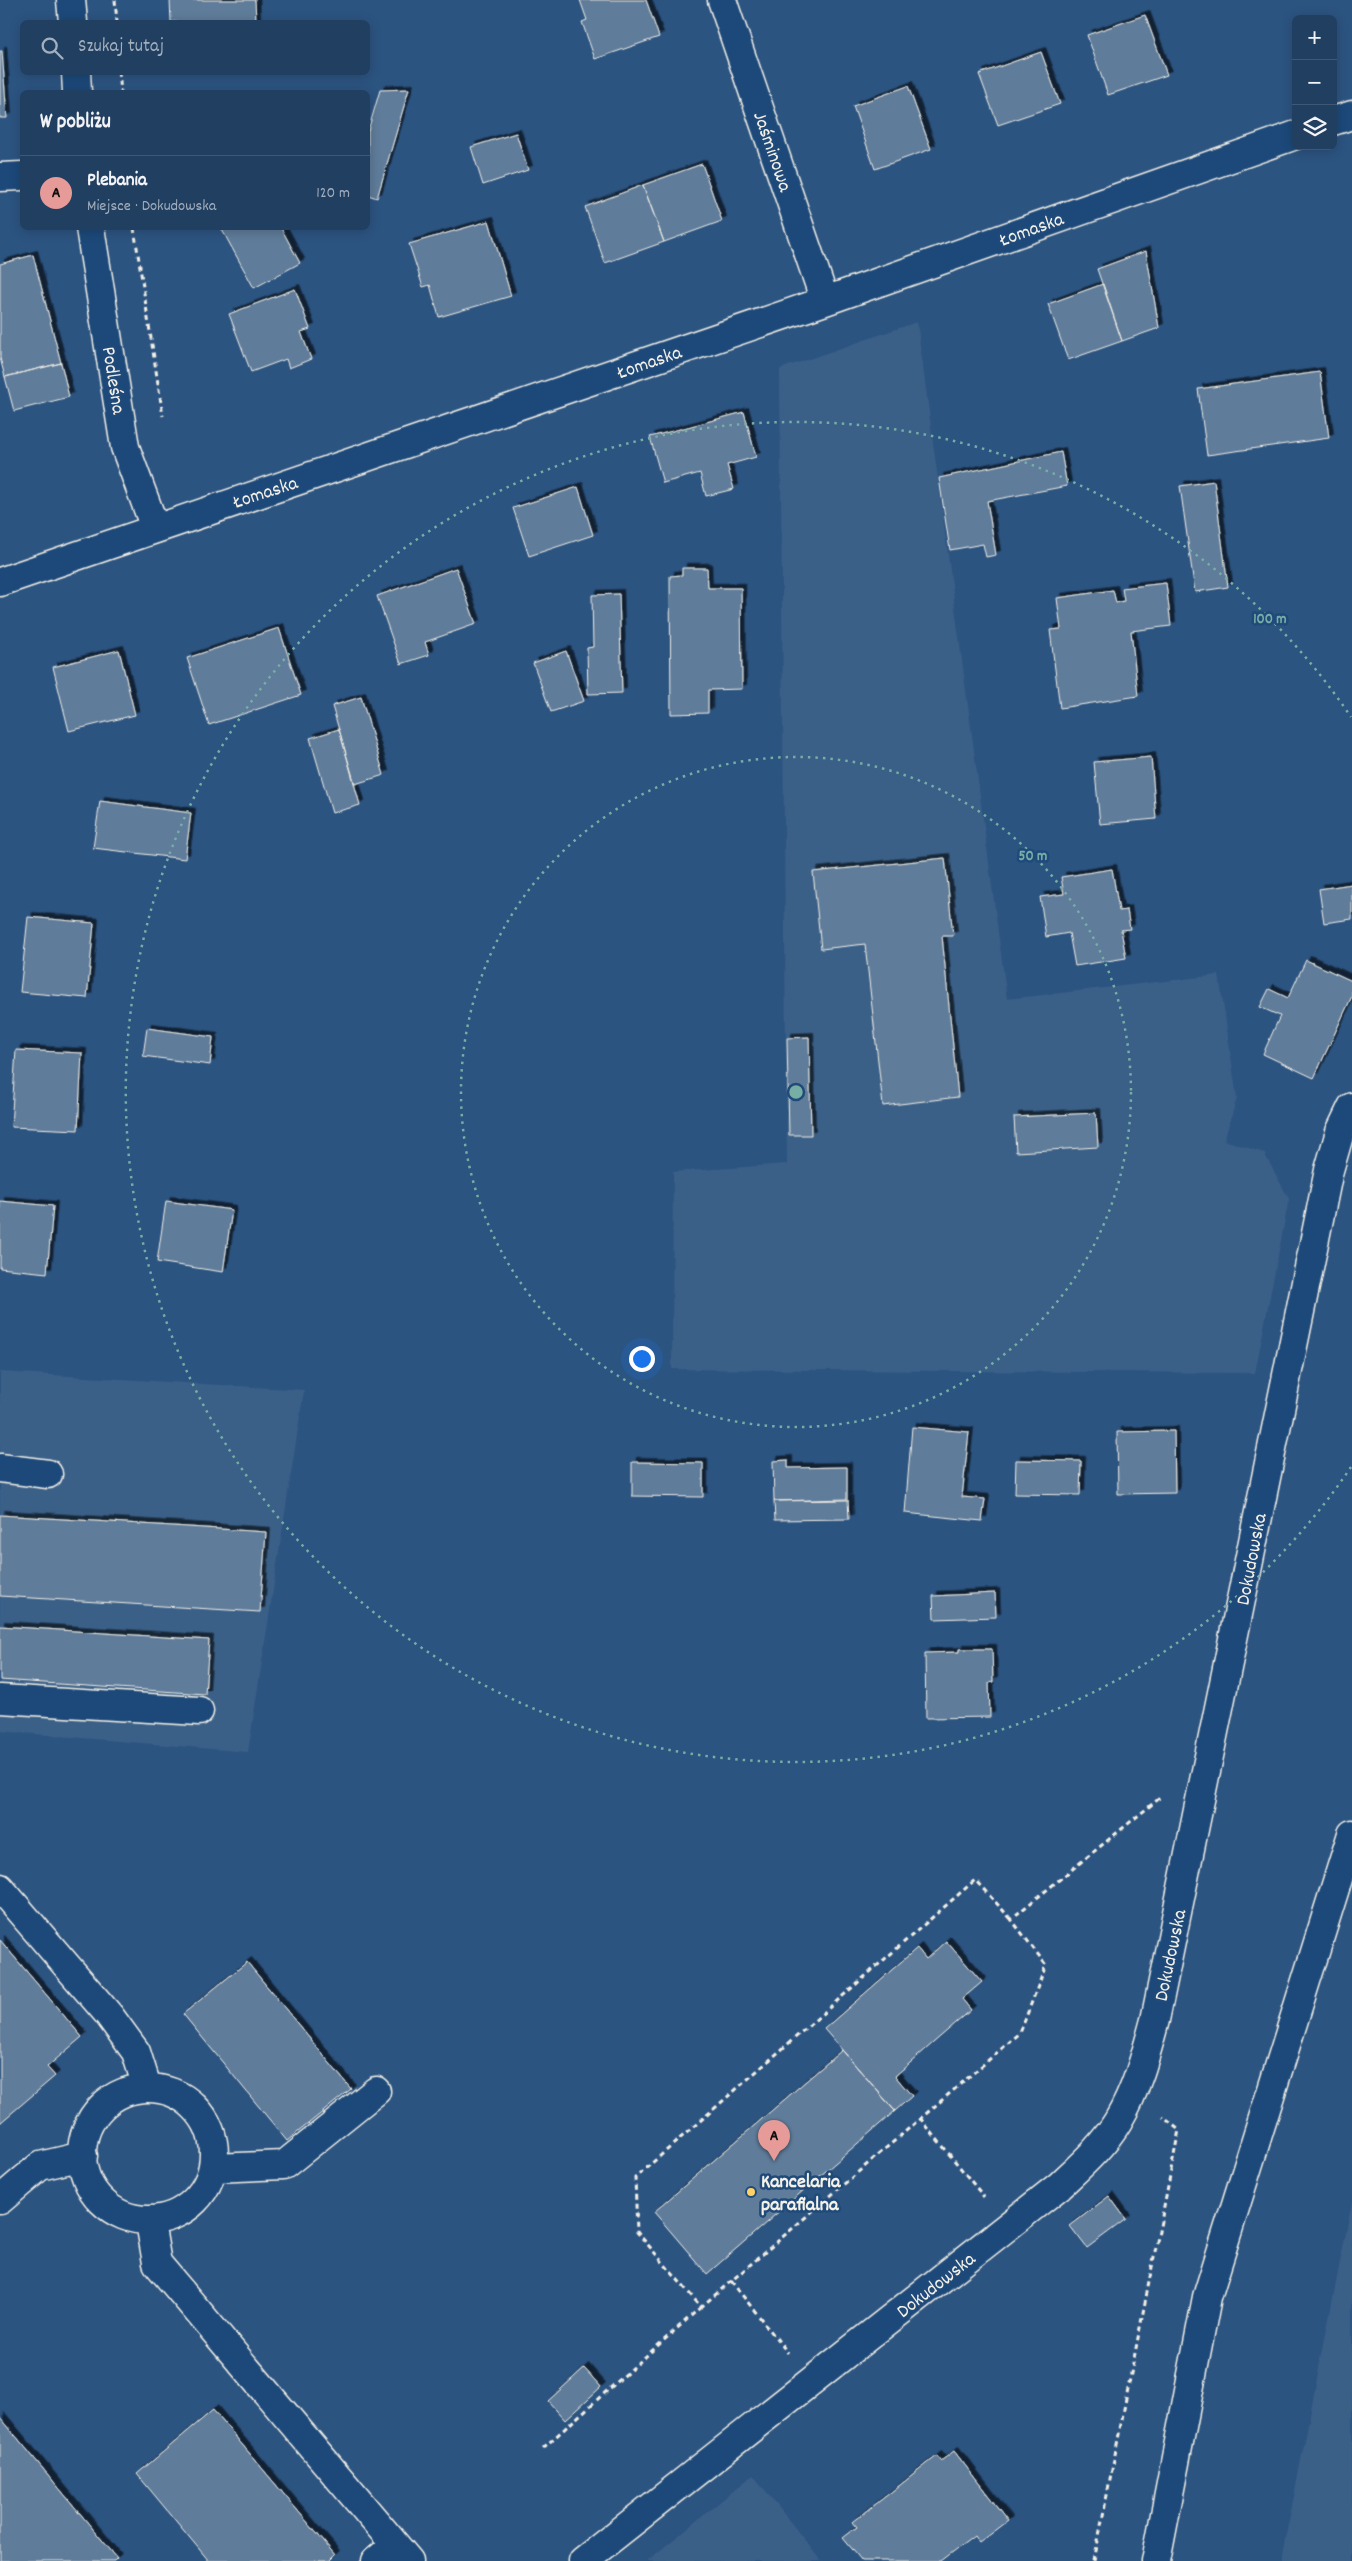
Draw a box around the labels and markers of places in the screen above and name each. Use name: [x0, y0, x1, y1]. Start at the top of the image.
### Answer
centre of rings: [787, 1083, 805, 1101]
pin: A: [758, 2120, 790, 2161]
place label: Kancelaria parafialna: [761, 2169, 841, 2220]
marker: Kancelaria parafialna: [745, 2186, 757, 2198]

